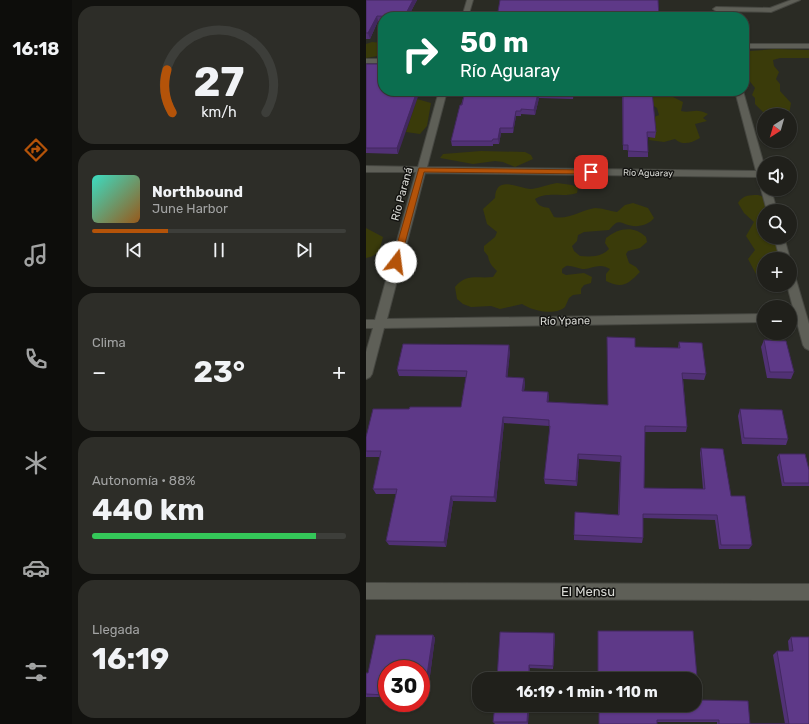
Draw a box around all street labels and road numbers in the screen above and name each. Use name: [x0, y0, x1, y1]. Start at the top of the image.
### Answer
street label: Río Paraná: [389, 166, 415, 222]
street label: Río Aguaray: [623, 168, 673, 178]
street label: Río Ypane: [540, 314, 590, 328]
street label: El Mensu: [561, 584, 615, 599]

